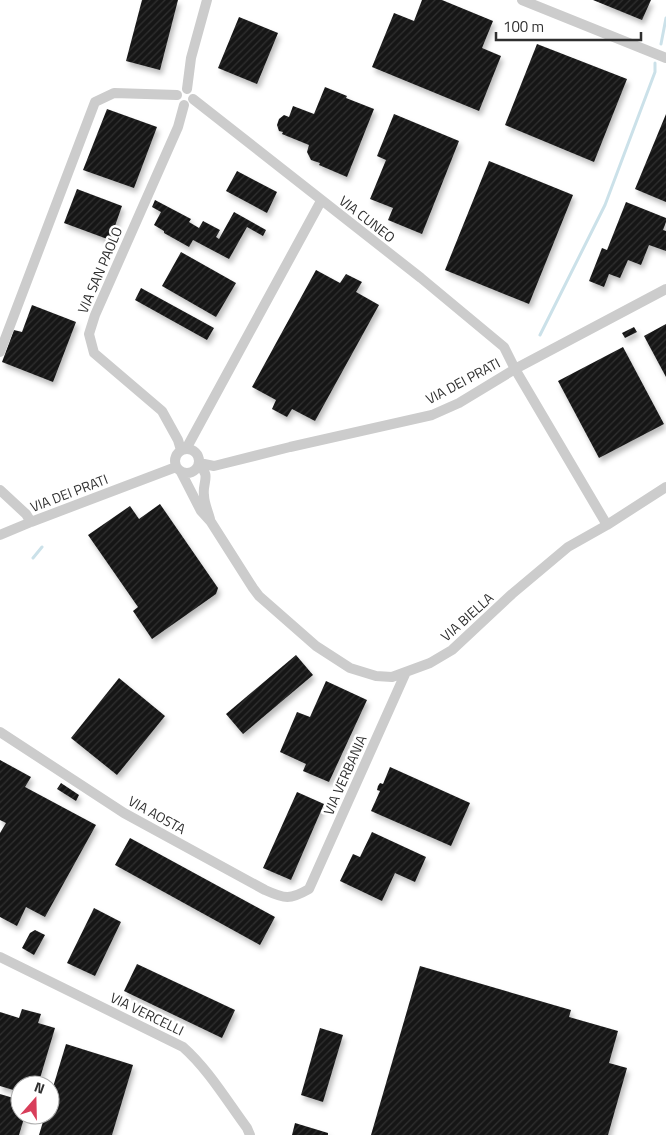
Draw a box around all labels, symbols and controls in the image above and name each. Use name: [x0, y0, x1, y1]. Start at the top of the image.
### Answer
scale bar: [496, 10, 641, 42]
text: 100 m: [503, 15, 544, 38]
street label: VIA CUNEO: [335, 190, 400, 247]
street label: VIA SAN PAOLO: [72, 223, 127, 316]
street label: VIA DEI PRATI: [422, 352, 504, 409]
street label: VIA DEI PRATI: [27, 468, 111, 517]
street label: VIA BIELLA: [436, 587, 498, 646]
street label: VIA VERBANIA: [318, 731, 372, 818]
street label: VIA AOSTA: [125, 790, 190, 839]
street label: VIA VERCELLI: [107, 987, 188, 1040]
north arrow: [10, 1075, 60, 1125]
text: N: [31, 1076, 48, 1099]

